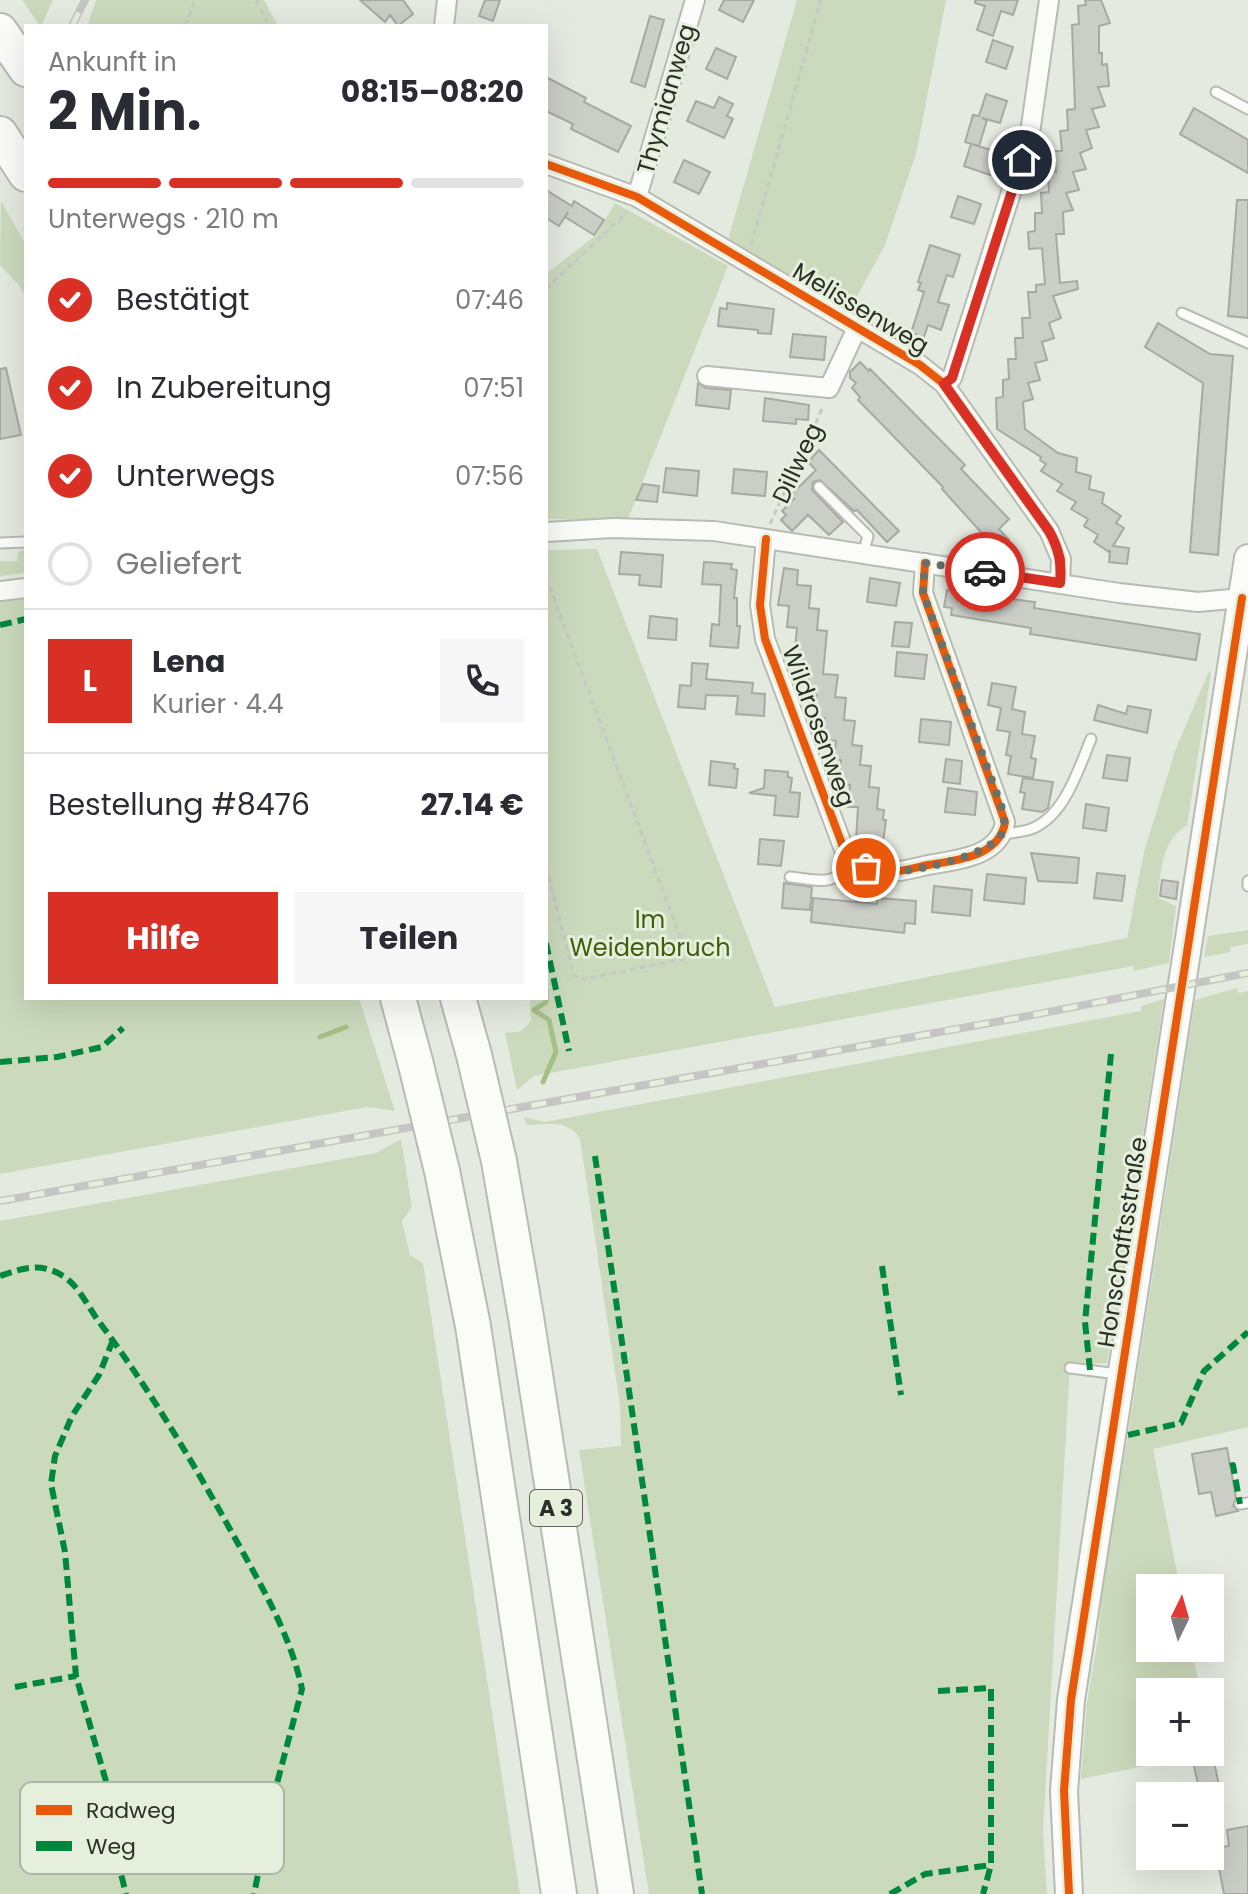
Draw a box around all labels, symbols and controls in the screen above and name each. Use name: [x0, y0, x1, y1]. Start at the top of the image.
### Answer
street label: Thymianweg: [629, 20, 703, 178]
text: Ankunft in: [48, 44, 177, 80]
text: 08:15–08:20: [341, 70, 524, 113]
text: 2 Min.: [48, 75, 202, 148]
pin: [988, 126, 1056, 194]
icon: home: [1000, 138, 1044, 182]
text: Unterwegs · 210 m: [48, 201, 279, 237]
street label: Melissenweg: [787, 254, 935, 362]
icon: check: [48, 278, 92, 322]
text: Bestätigt: [116, 278, 249, 321]
text: 07:46: [455, 282, 524, 318]
icon: check: [48, 366, 92, 410]
text: In Zubereitung: [116, 366, 332, 409]
text: 07:51: [463, 370, 524, 406]
street label: Dillweg: [764, 417, 830, 509]
icon: check: [48, 454, 92, 498]
text: Unterwegs: [116, 454, 275, 497]
text: 07:56: [455, 458, 524, 494]
courier: [945, 532, 1025, 612]
text: Geliefert: [116, 542, 242, 585]
icon: car: [963, 550, 1007, 594]
button: phone: [440, 639, 524, 723]
text: Lena: [152, 640, 225, 683]
street label: Wildrosenweg: [775, 641, 863, 811]
text: L: [83, 659, 97, 702]
text: Kurier · 4.4: [152, 686, 284, 722]
text: Bestellung #8476: [48, 783, 310, 826]
text: 27.14 €: [421, 783, 524, 826]
pin: [832, 834, 900, 902]
icon: bag: [844, 846, 888, 890]
button: Hilfe: [48, 892, 278, 984]
button: Teilen: [294, 892, 524, 984]
park label: Im Weidenbruch: [569, 903, 731, 964]
street label: Honschaftsstraße: [1089, 1134, 1155, 1350]
road number: A 3: [530, 1490, 582, 1526]
north arrow: [1136, 1574, 1224, 1662]
map controls: [1136, 1574, 1224, 1870]
button: +: [1136, 1678, 1224, 1766]
legend: [20, 1782, 284, 1874]
button: −: [1136, 1782, 1224, 1870]
text: Radweg: [86, 1795, 176, 1826]
text: Weg: [86, 1831, 136, 1862]

